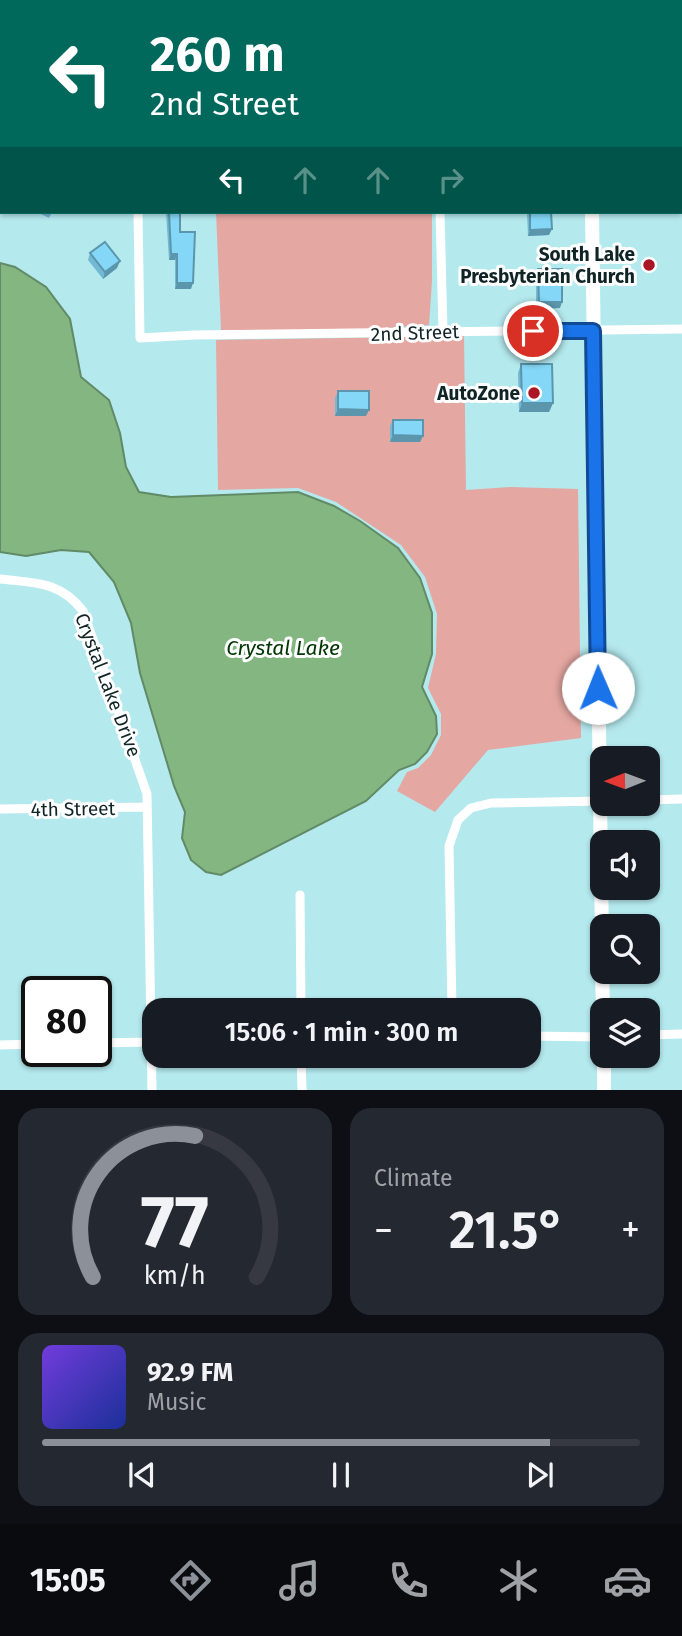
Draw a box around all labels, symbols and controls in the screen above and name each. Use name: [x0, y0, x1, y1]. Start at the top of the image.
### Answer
text: 260 m: [150, 25, 285, 84]
icon: left: [35, 28, 126, 119]
text: 2nd Street: [150, 85, 299, 123]
icon: left: [213, 161, 251, 199]
icon: ahead: [286, 161, 324, 199]
icon: ahead: [359, 161, 397, 199]
icon: right: [432, 161, 470, 199]
place label: South Lake Presbyterian Church: [460, 243, 635, 288]
marker: South Lake Presbyterian Church: [641, 257, 657, 273]
pin: [503, 301, 563, 361]
icon: arrive: [514, 312, 552, 350]
street label: 2nd Street: [370, 320, 460, 346]
place label: AutoZone: [436, 382, 520, 405]
marker: AutoZone: [526, 385, 542, 401]
street label: Crystal Lake Drive: [70, 610, 146, 760]
water label: Crystal Lake: [226, 635, 340, 661]
position arrow: [561, 651, 635, 725]
north arrow: [590, 746, 660, 816]
map controls: [590, 746, 660, 1068]
street label: 4th Street: [30, 797, 116, 821]
button: sound: [590, 830, 660, 900]
button: search: [590, 914, 660, 984]
speed limit sign: 80: [21, 976, 112, 1067]
button: layers: [590, 998, 660, 1068]
text: 15:06 · 1 min · 300 m: [225, 1017, 458, 1048]
text: Climate: [374, 1164, 453, 1192]
text: 77: [141, 1180, 209, 1267]
text: 21.5°: [449, 1199, 565, 1262]
text: −: [374, 1207, 393, 1253]
text: +: [621, 1207, 640, 1253]
text: km/h: [144, 1261, 206, 1291]
text: 92.9 FM: [147, 1357, 233, 1388]
text: Music: [147, 1388, 207, 1416]
icon: previous: [123, 1456, 161, 1494]
icon: pause: [322, 1456, 360, 1494]
icon: next: [521, 1456, 559, 1494]
icon: directions: [166, 1556, 215, 1605]
icon: music: [275, 1556, 324, 1605]
icon: phone: [384, 1556, 433, 1605]
icon: climate: [494, 1556, 543, 1605]
icon: car: [603, 1556, 652, 1605]
text: 15:05: [30, 1561, 106, 1599]

